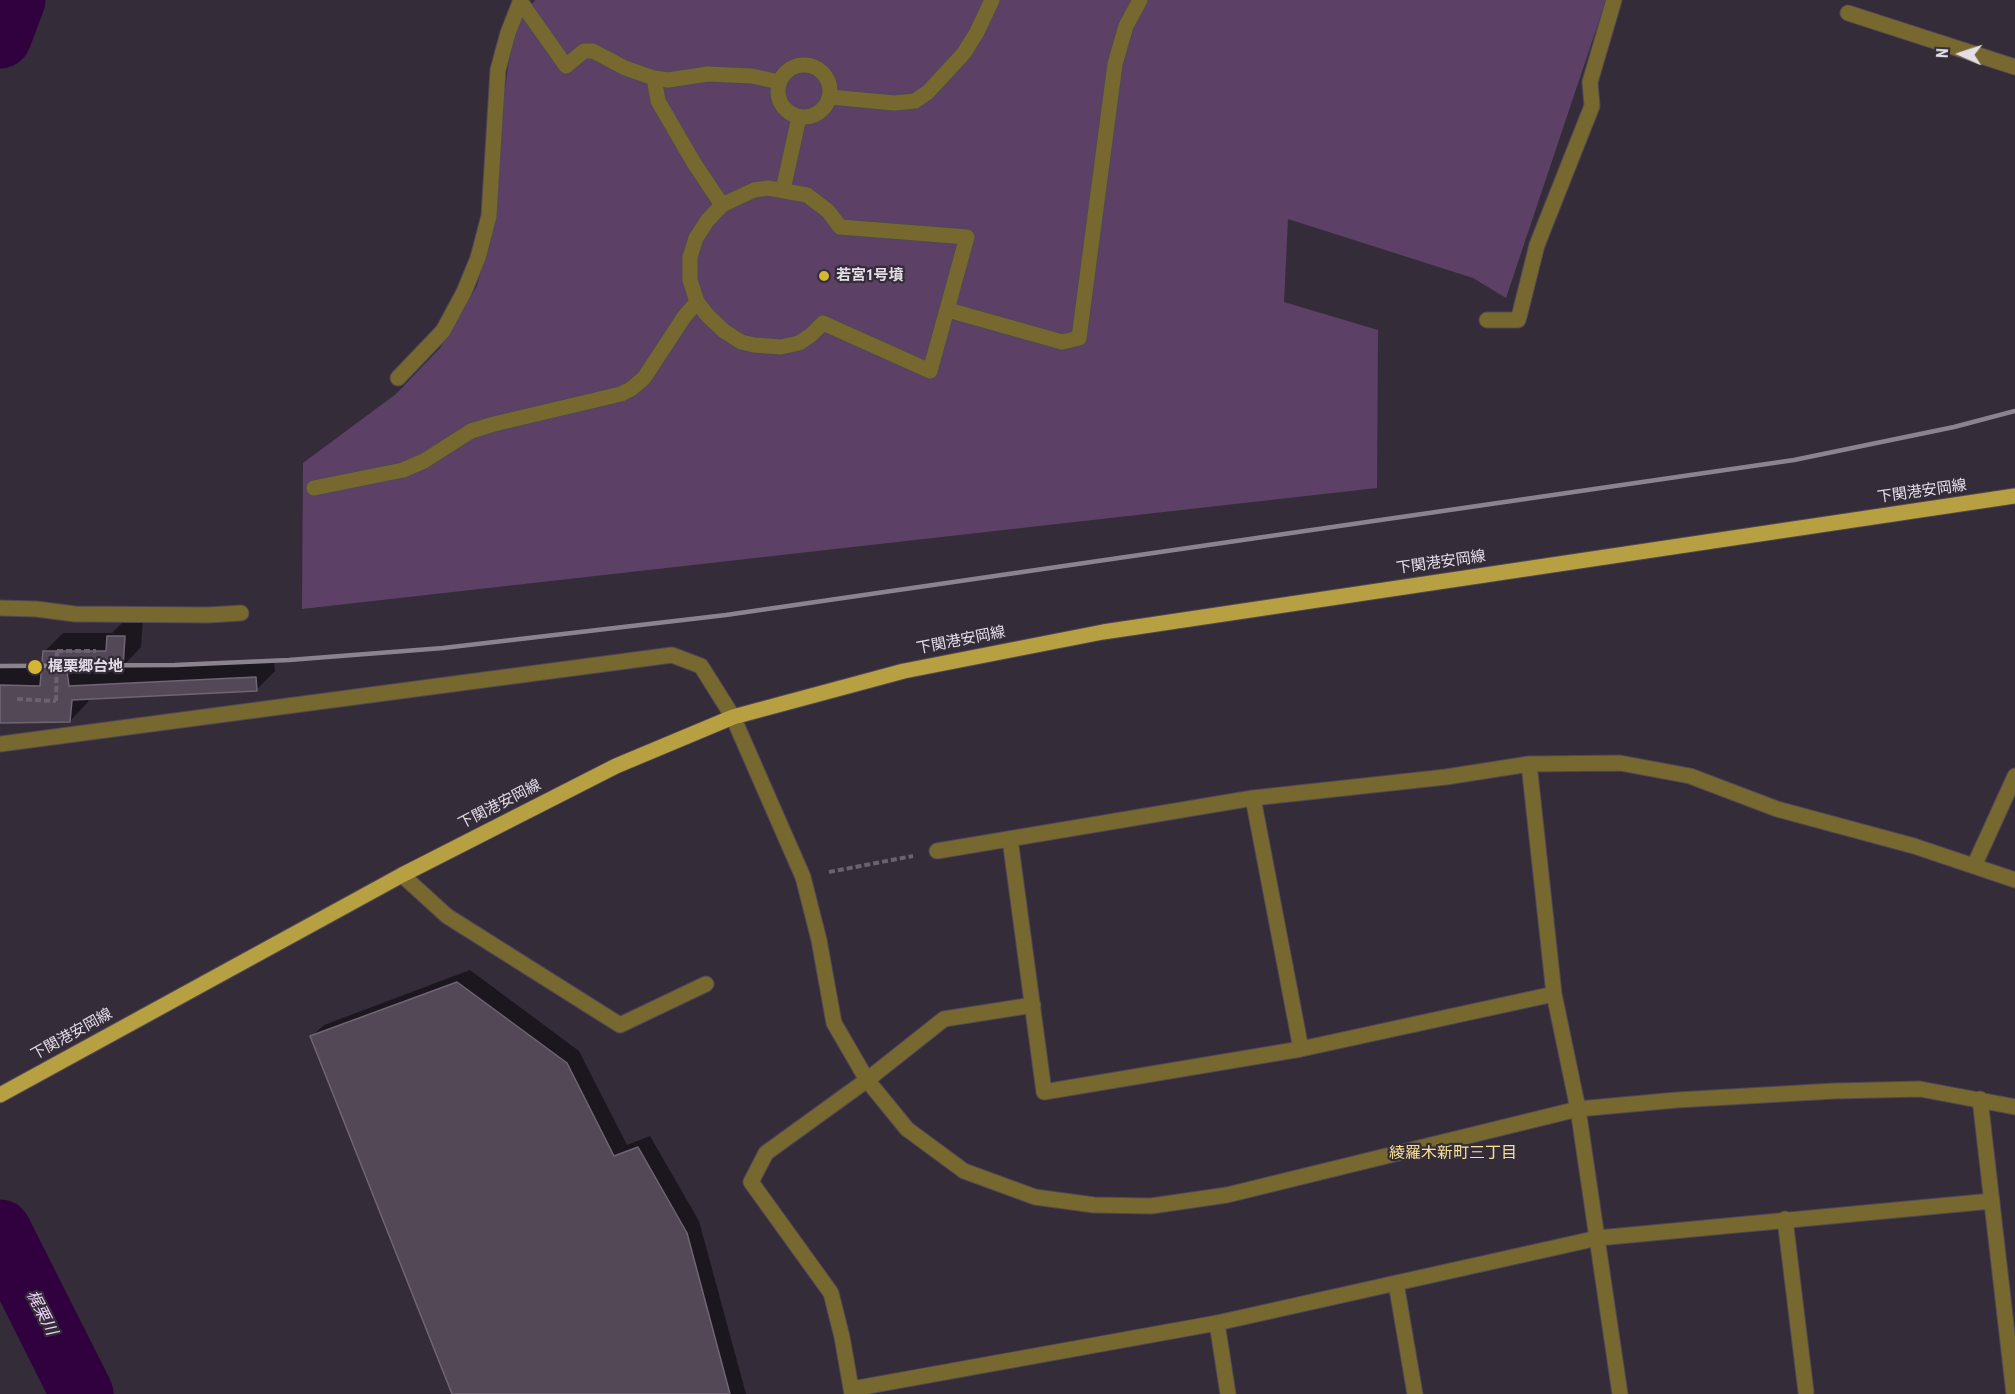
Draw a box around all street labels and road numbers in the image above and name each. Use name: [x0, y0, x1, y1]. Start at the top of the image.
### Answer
street label: 下関港安岡線: [1876, 477, 1968, 507]
street label: 下関港安岡線: [1395, 548, 1487, 578]
street label: 下関港安岡線: [915, 624, 1007, 658]
street label: 下関港安岡線: [456, 777, 544, 833]
street label: 下関港安岡線: [28, 1005, 116, 1065]

